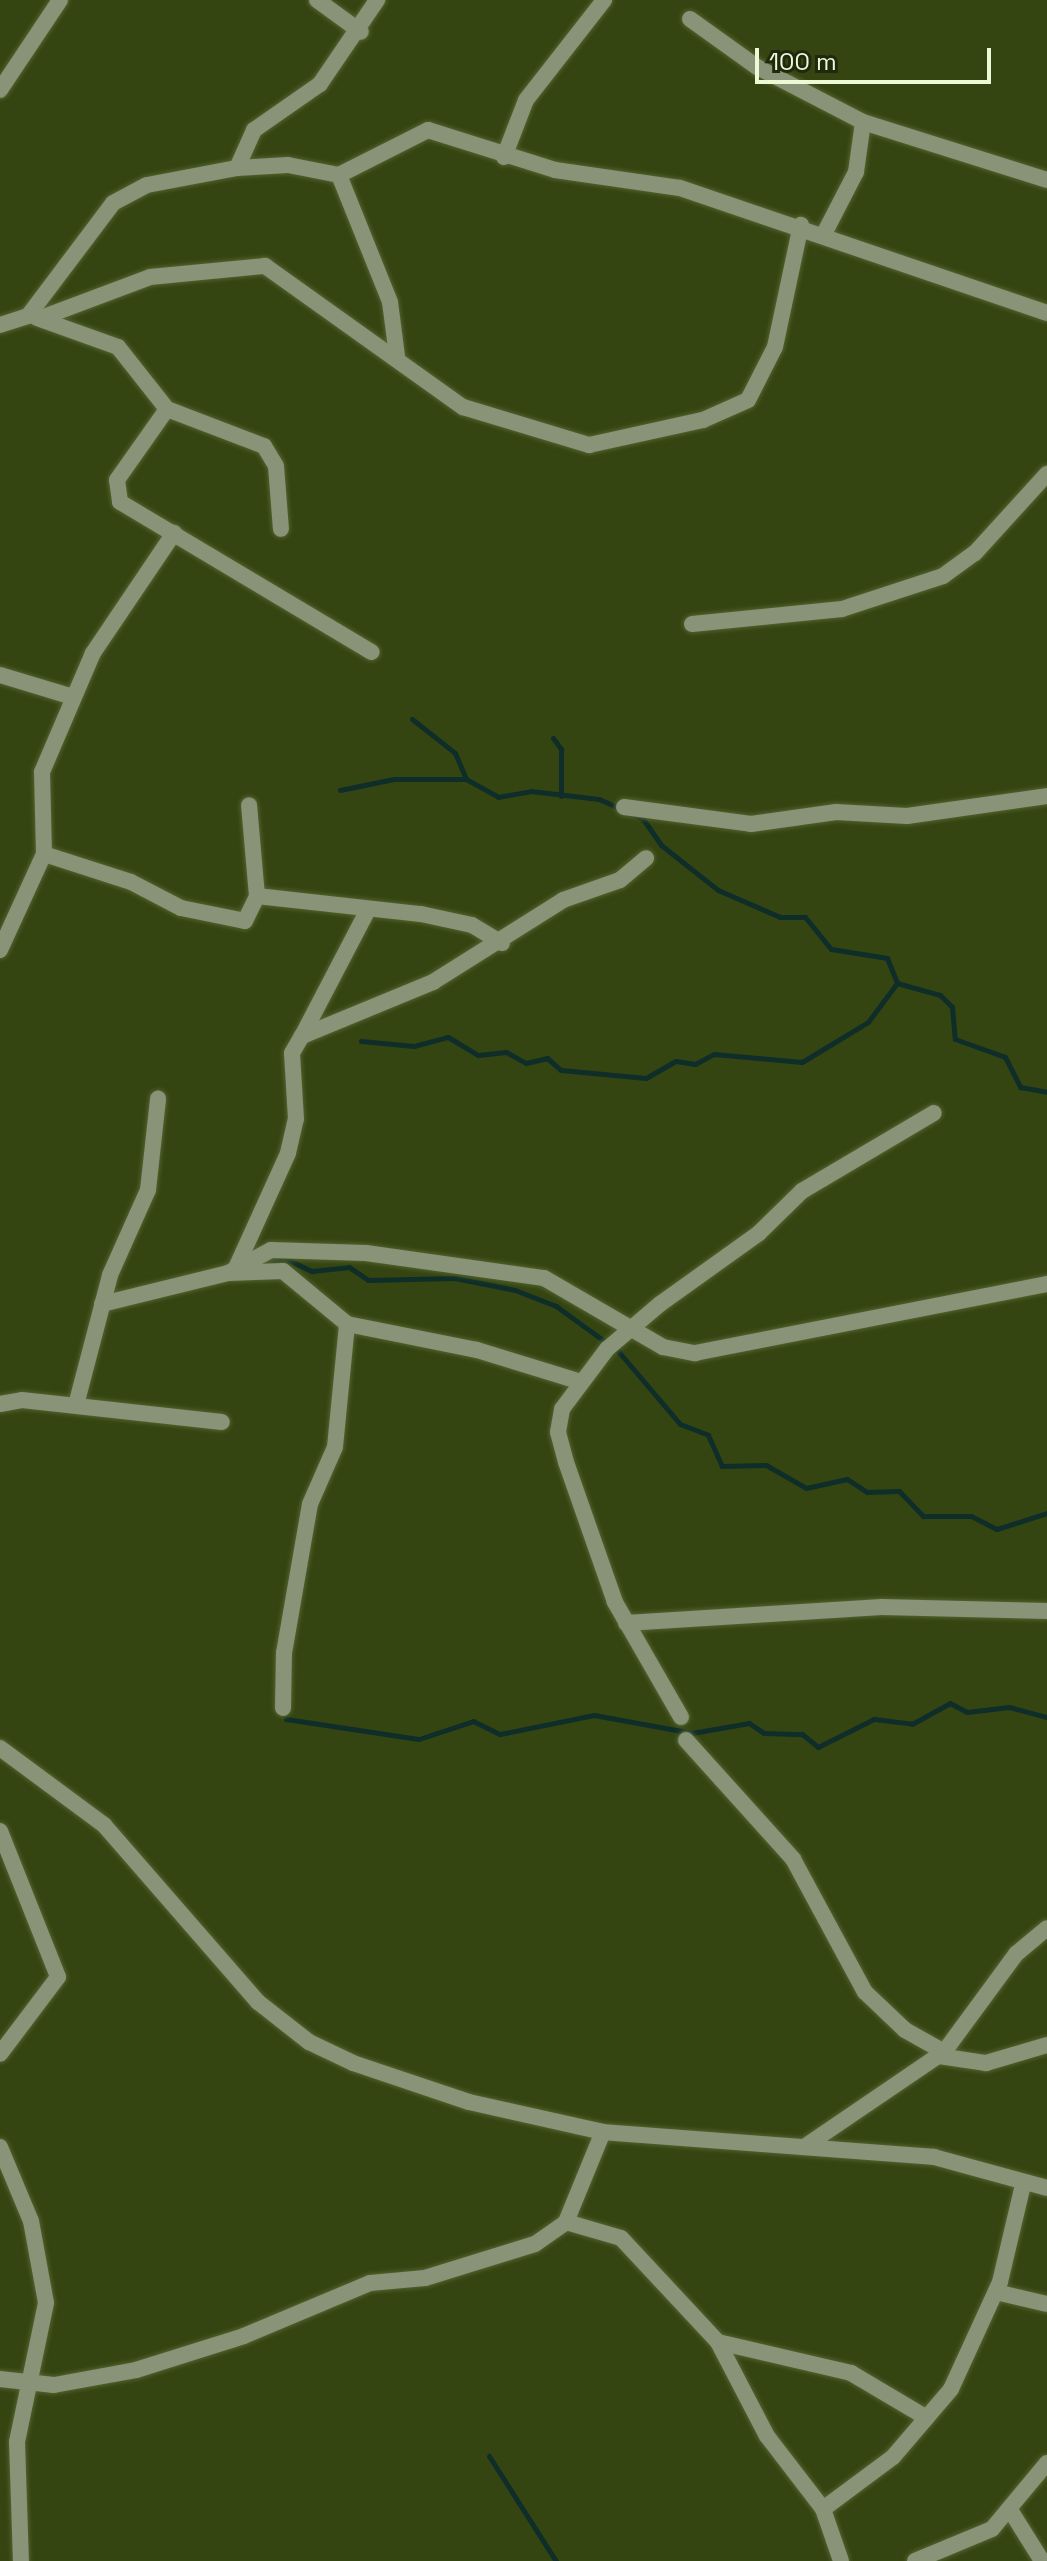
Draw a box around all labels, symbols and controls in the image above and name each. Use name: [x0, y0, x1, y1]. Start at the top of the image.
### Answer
scale bar: [759, 32, 995, 82]
text: 100 m: [769, 46, 837, 77]

